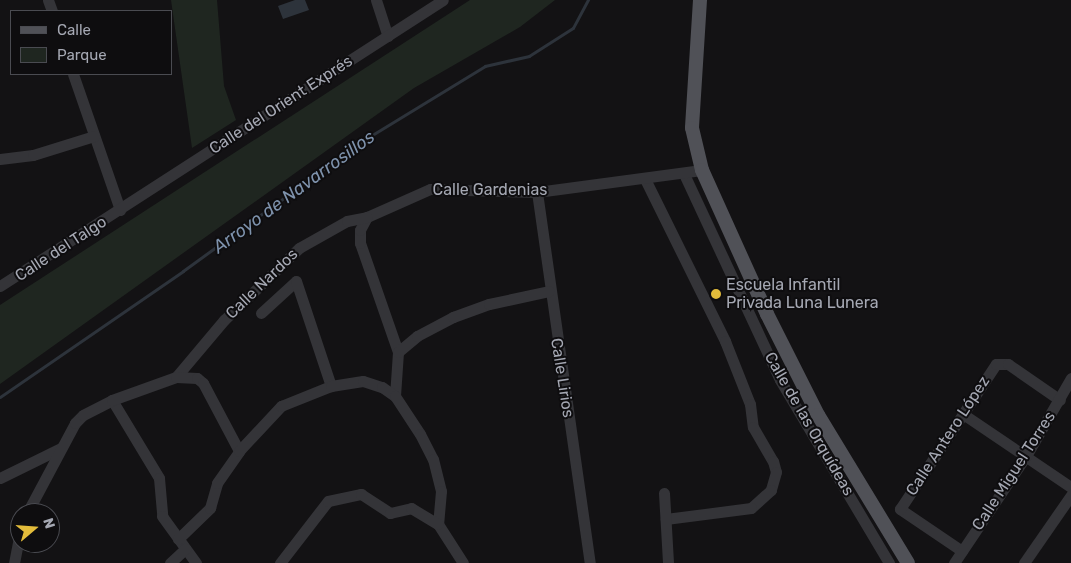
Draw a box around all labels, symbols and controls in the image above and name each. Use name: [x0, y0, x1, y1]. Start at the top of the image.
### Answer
legend: [10, 10, 172, 75]
text: Calle: [57, 21, 91, 39]
text: Parque: [57, 46, 107, 64]
street label: Calle del Orient Exprés: [206, 52, 356, 158]
water label: Arroyo de Navarrosillos: [209, 126, 379, 258]
street label: Calle Gardenias: [433, 180, 547, 200]
street label: Calle del Talgo: [11, 212, 111, 286]
street label: Calle Nardos: [222, 245, 302, 323]
place label: Escuela Infantil Privada Luna Lunera: [726, 275, 879, 313]
marker: Escuela Infantil Privada Luna Lunera: [710, 288, 722, 300]
street label: Calle Lirios: [546, 337, 578, 419]
street label: Calle de las Orquídeas: [760, 349, 858, 499]
street label: Calle Antero López: [902, 372, 994, 500]
street label: Calle Miguel Torres: [968, 408, 1060, 534]
north arrow: [10, 503, 60, 553]
text: N: [39, 516, 58, 531]

